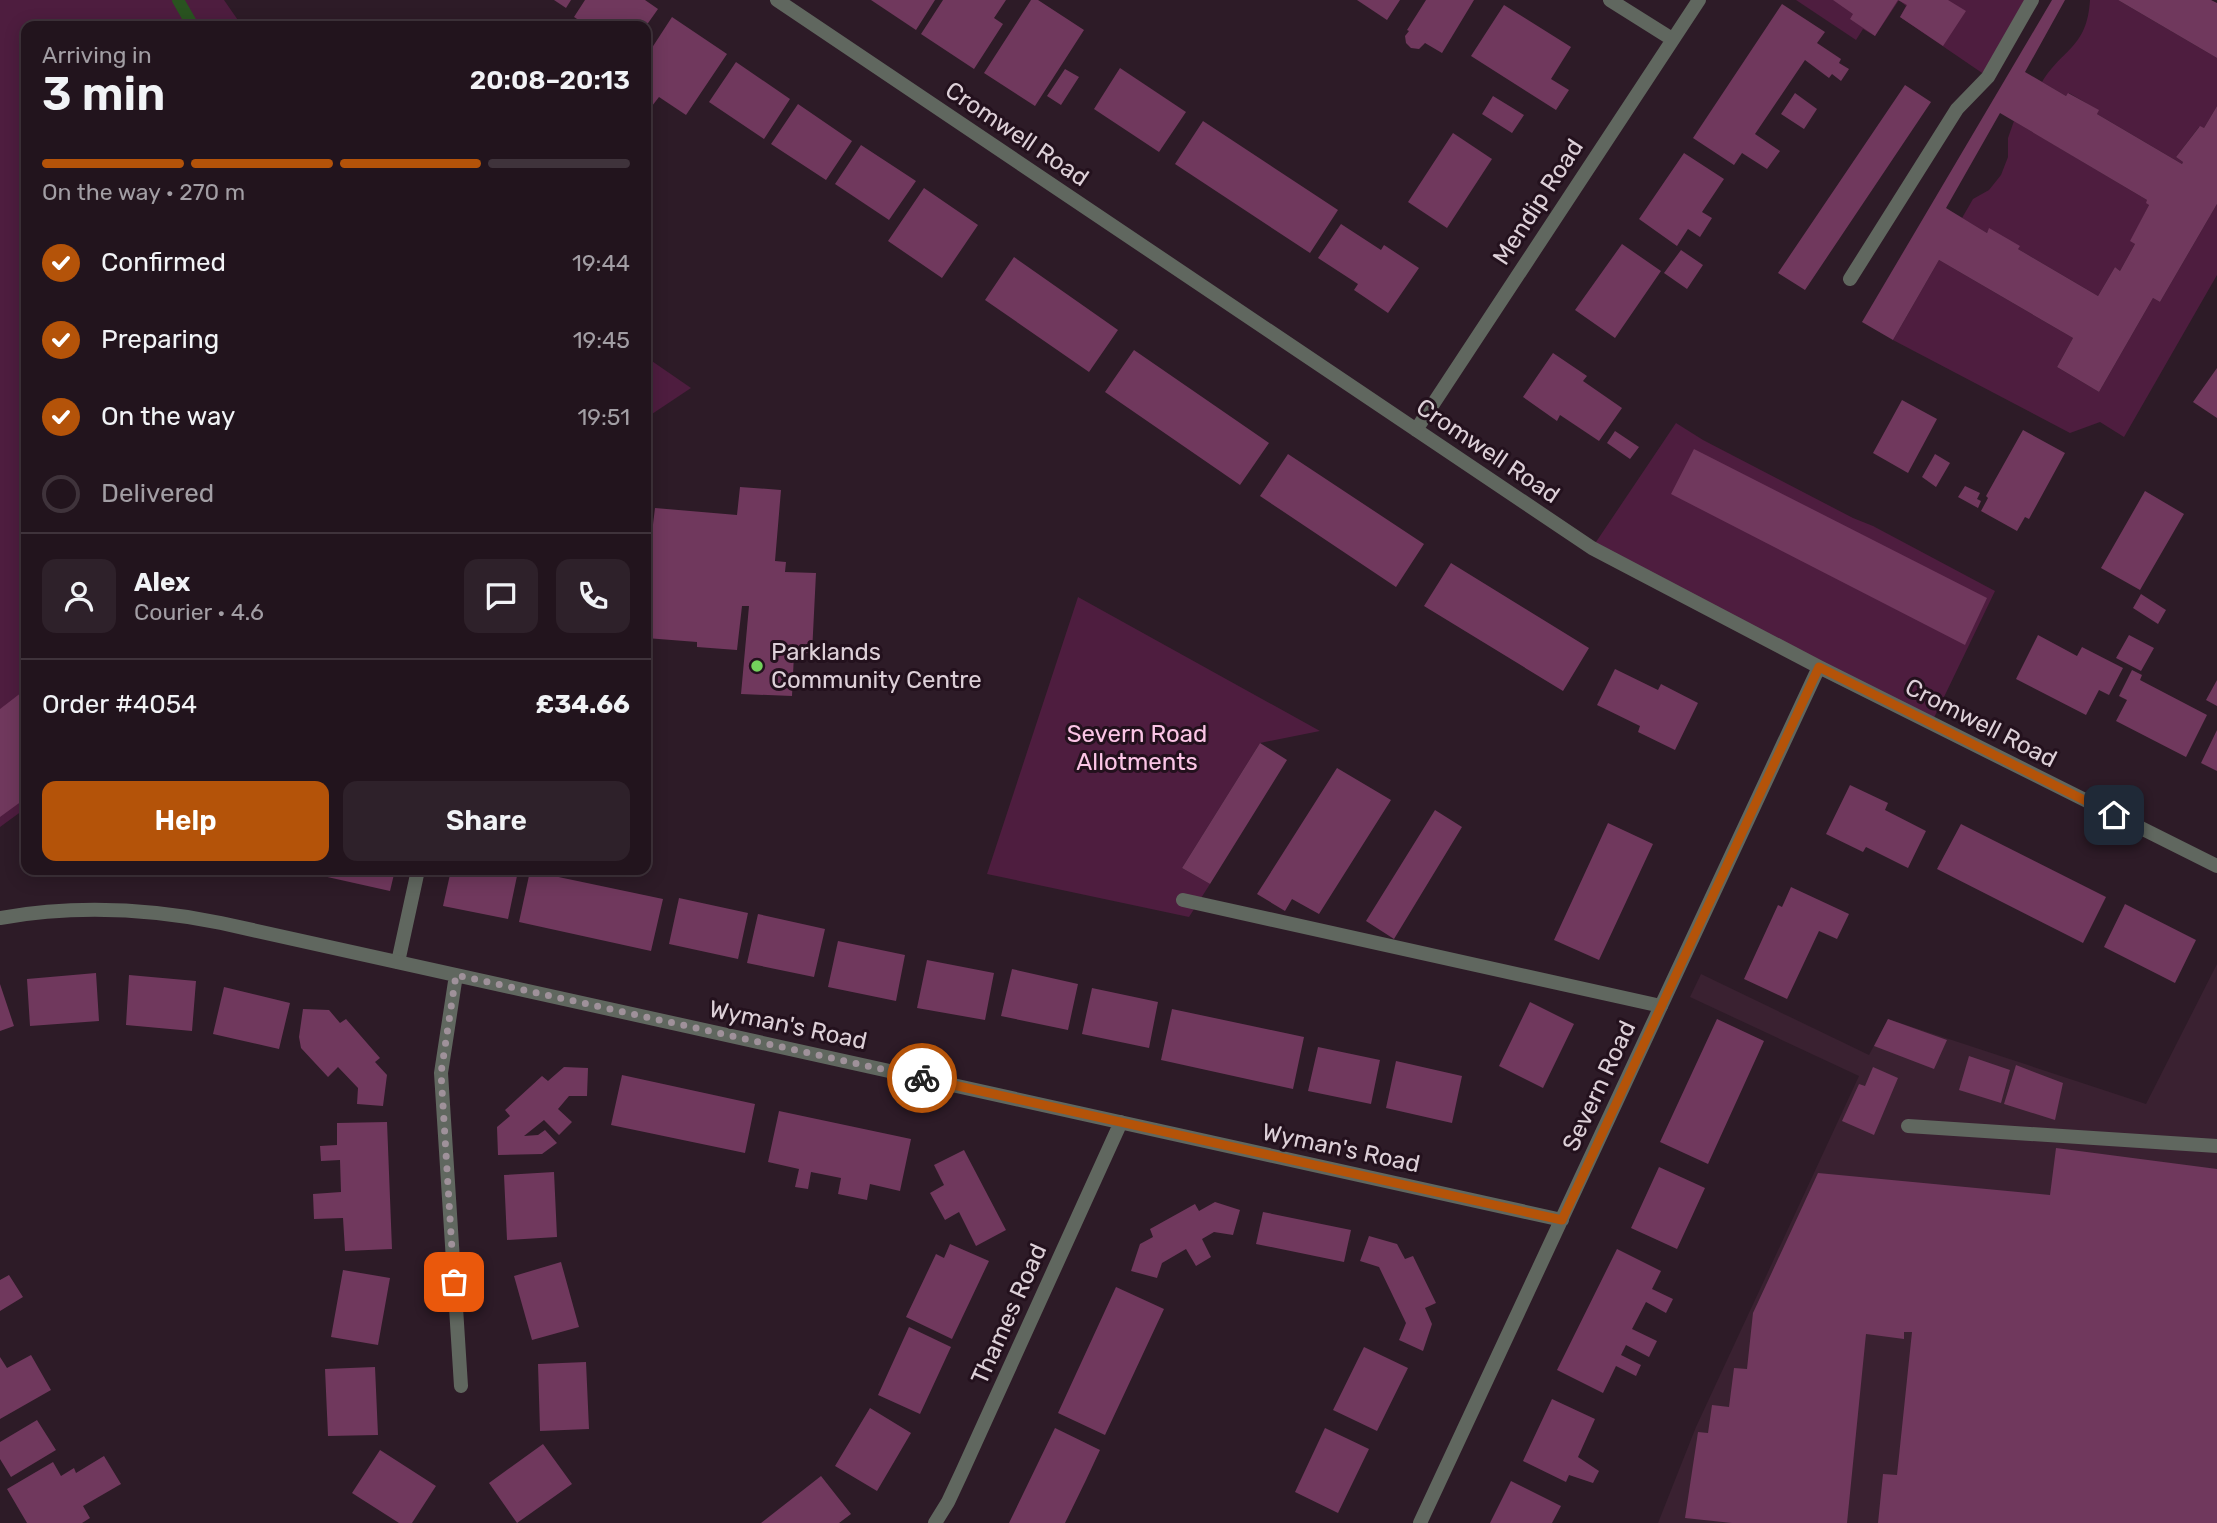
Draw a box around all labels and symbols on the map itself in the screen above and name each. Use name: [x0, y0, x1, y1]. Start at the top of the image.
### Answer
street label: Cromwell Road: [940, 76, 1094, 192]
street label: Mendip Road: [1487, 134, 1589, 270]
street label: Cromwell Road: [1411, 393, 1565, 509]
place label: Parklands Community Centre: [771, 638, 982, 694]
marker: Parklands Community Centre: [749, 658, 765, 674]
street label: Cromwell Road: [1900, 673, 2062, 773]
park label: Severn Road Allotments: [1067, 720, 1207, 776]
pin: [2084, 785, 2144, 845]
street label: Wyman's Road: [707, 995, 869, 1055]
street label: Severn Road: [1557, 1016, 1641, 1156]
courier: [887, 1043, 957, 1113]
street label: Wyman's Road: [1260, 1118, 1422, 1178]
street label: Thames Road: [965, 1239, 1053, 1389]
pin: [424, 1252, 484, 1312]

